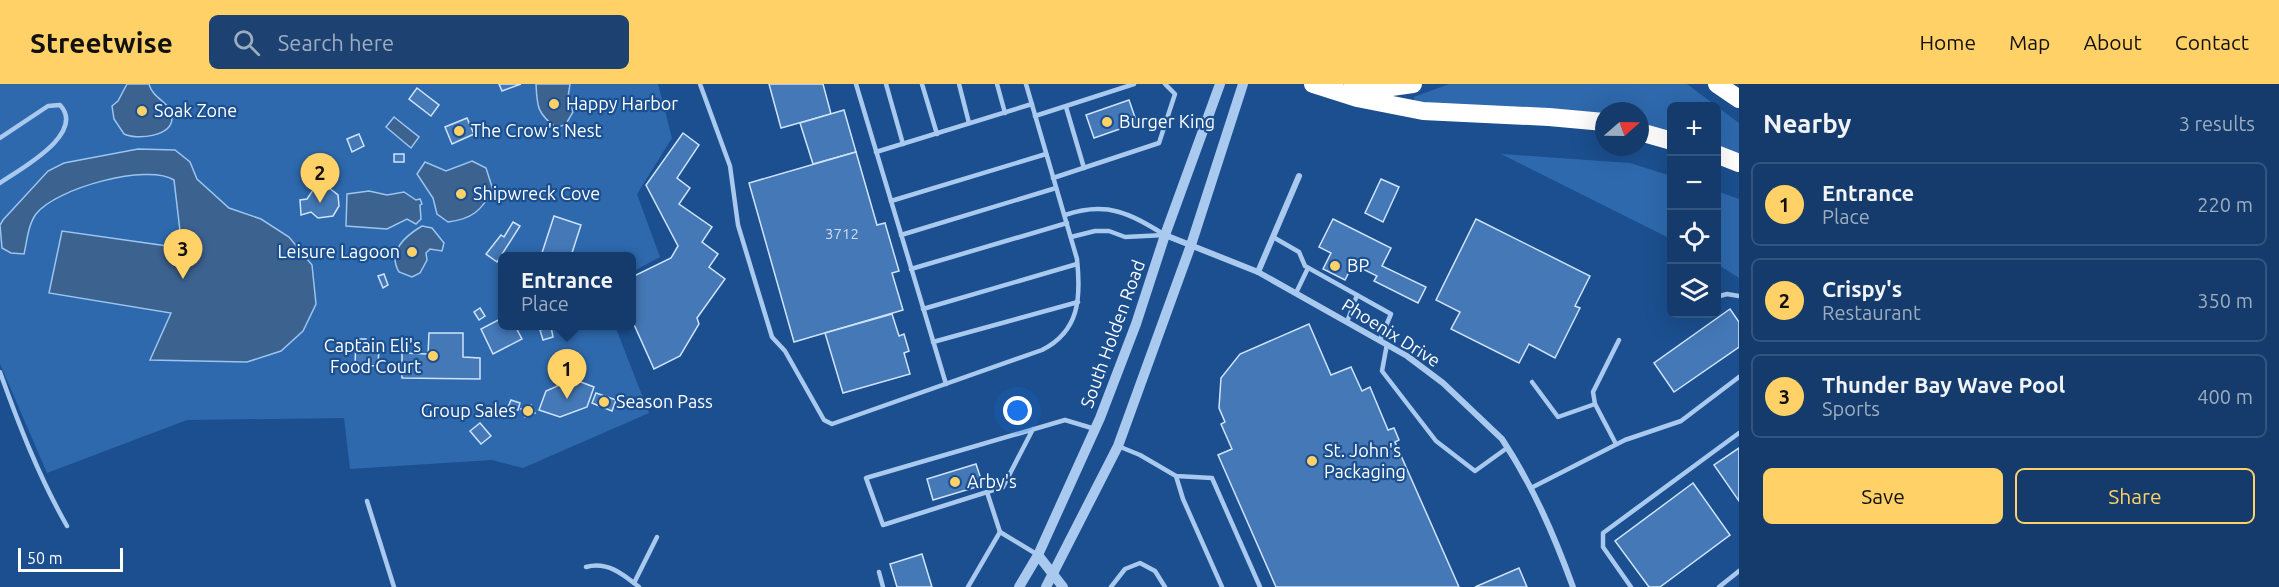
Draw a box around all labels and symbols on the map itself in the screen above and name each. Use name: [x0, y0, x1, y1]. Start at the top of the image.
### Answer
place label: Happy Harbor: [566, 93, 678, 113]
marker: Happy Harbor: [547, 97, 561, 111]
place label: Soak Zone: [154, 100, 237, 120]
north arrow: [1595, 102, 1649, 156]
marker: Soak Zone: [135, 104, 149, 118]
place label: Burger King: [1119, 111, 1215, 131]
marker: Burger King: [1100, 115, 1114, 129]
place label: The Crow's Nest: [471, 120, 602, 140]
marker: The Crow's Nest: [452, 124, 466, 138]
pin: 2: [300, 154, 340, 203]
place label: Shipwreck Cove: [473, 183, 600, 203]
marker: Shipwreck Cove: [454, 187, 468, 201]
house number: 3712: [825, 225, 859, 242]
pin: 3: [164, 230, 202, 279]
place label: Leisure Lagoon: [277, 241, 400, 261]
marker: Leisure Lagoon: [405, 245, 419, 259]
place label: BP: [1347, 255, 1369, 275]
street label: South Holden Road: [1076, 257, 1148, 410]
marker: BP: [1328, 259, 1342, 273]
street label: Phoenix Drive: [1339, 294, 1444, 370]
place label: Captain Eli's Food Court: [324, 335, 421, 376]
marker: Captain Eli's Food Court: [426, 349, 440, 363]
pin: 1: [548, 350, 586, 399]
place label: Season Pass: [616, 391, 713, 411]
marker: Season Pass: [597, 395, 611, 409]
your location: [1003, 396, 1032, 425]
place label: Group Sales: [421, 400, 516, 420]
marker: Group Sales: [521, 404, 535, 418]
place label: St. John's Packaging: [1324, 440, 1406, 481]
marker: St. John's Packaging: [1305, 454, 1319, 468]
place label: Arby's: [967, 471, 1017, 491]
marker: Arby's: [948, 475, 962, 489]
scale bar: [18, 545, 123, 572]

